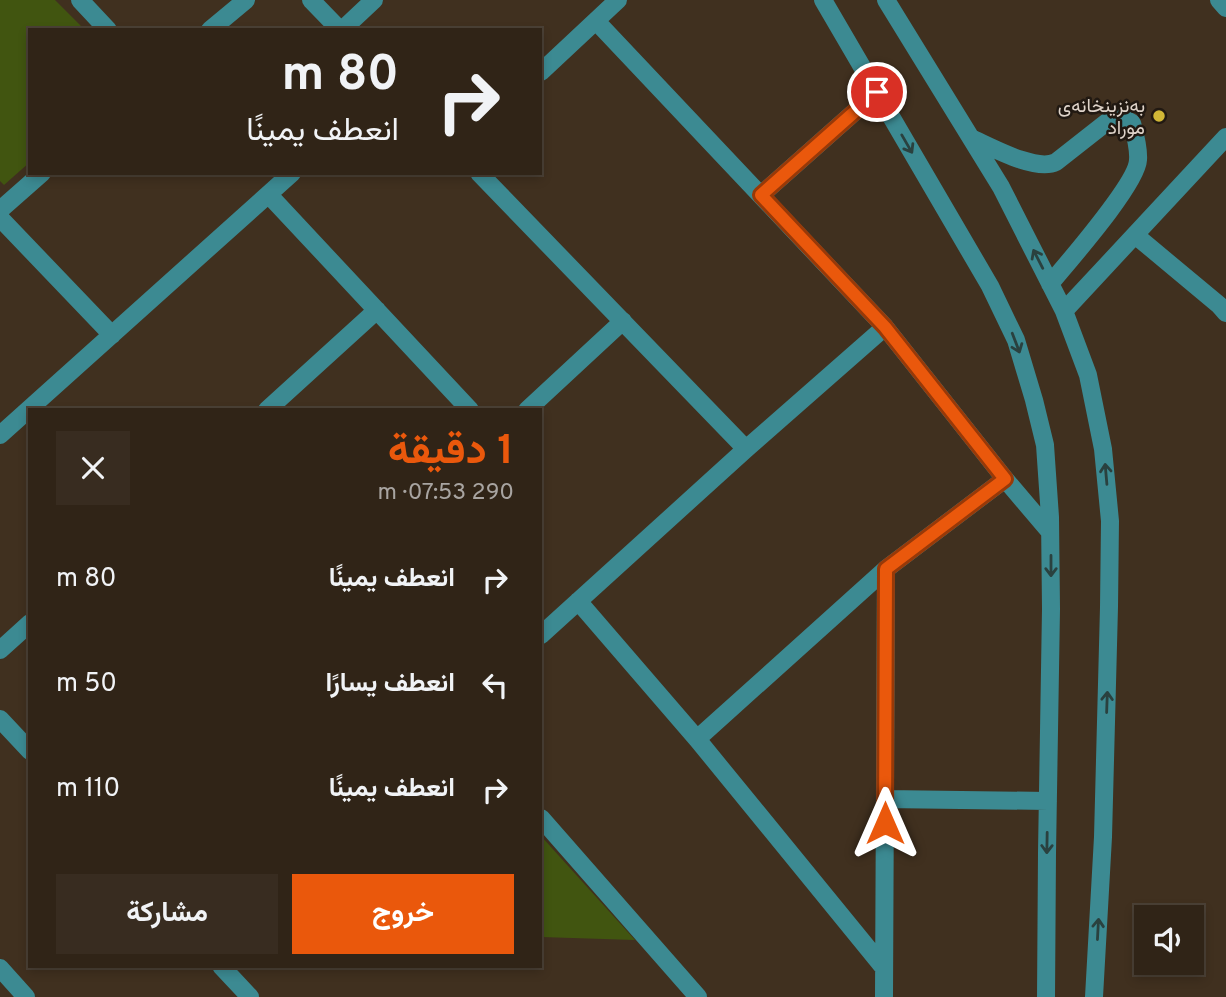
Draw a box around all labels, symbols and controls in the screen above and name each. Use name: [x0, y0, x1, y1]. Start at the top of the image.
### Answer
text: 80 m: [282, 46, 399, 108]
icon: right: [423, 56, 514, 147]
pin: [847, 62, 907, 122]
icon: arrive: [858, 73, 896, 111]
place label: بەنزینخانەی موراد: [1058, 95, 1145, 141]
marker: بەنزینخانەی موراد: [1151, 108, 1167, 124]
text: انعطف يمينًا: [246, 112, 399, 152]
one-way arrow: [900, 133, 914, 153]
one-way arrow: [1030, 249, 1044, 270]
one-way arrow: [1011, 331, 1023, 353]
text: 1 دقيقة: [388, 426, 514, 479]
button: close: [56, 431, 130, 505]
one-way arrow: [1099, 463, 1112, 486]
text: 290 m · 07:53: [377, 479, 514, 508]
one-way arrow: [1044, 554, 1057, 577]
icon: right: [476, 561, 514, 599]
text: 80 m: [56, 563, 116, 596]
text: انعطف يمينًا: [329, 563, 455, 596]
icon: left: [476, 666, 514, 704]
text: 50 m: [56, 668, 117, 701]
text: انعطف يسارًا: [325, 668, 455, 701]
one-way arrow: [1100, 690, 1113, 713]
icon: right: [476, 771, 514, 809]
text: 110 m: [56, 773, 120, 806]
text: انعطف يمينًا: [329, 773, 455, 806]
position arrow: [848, 786, 922, 860]
one-way arrow: [1040, 831, 1054, 854]
button: مشاركة: [56, 874, 278, 954]
button: خروج: [292, 874, 514, 954]
map controls: [1134, 905, 1204, 975]
button: sound: [1134, 905, 1204, 975]
one-way arrow: [1091, 918, 1104, 941]

